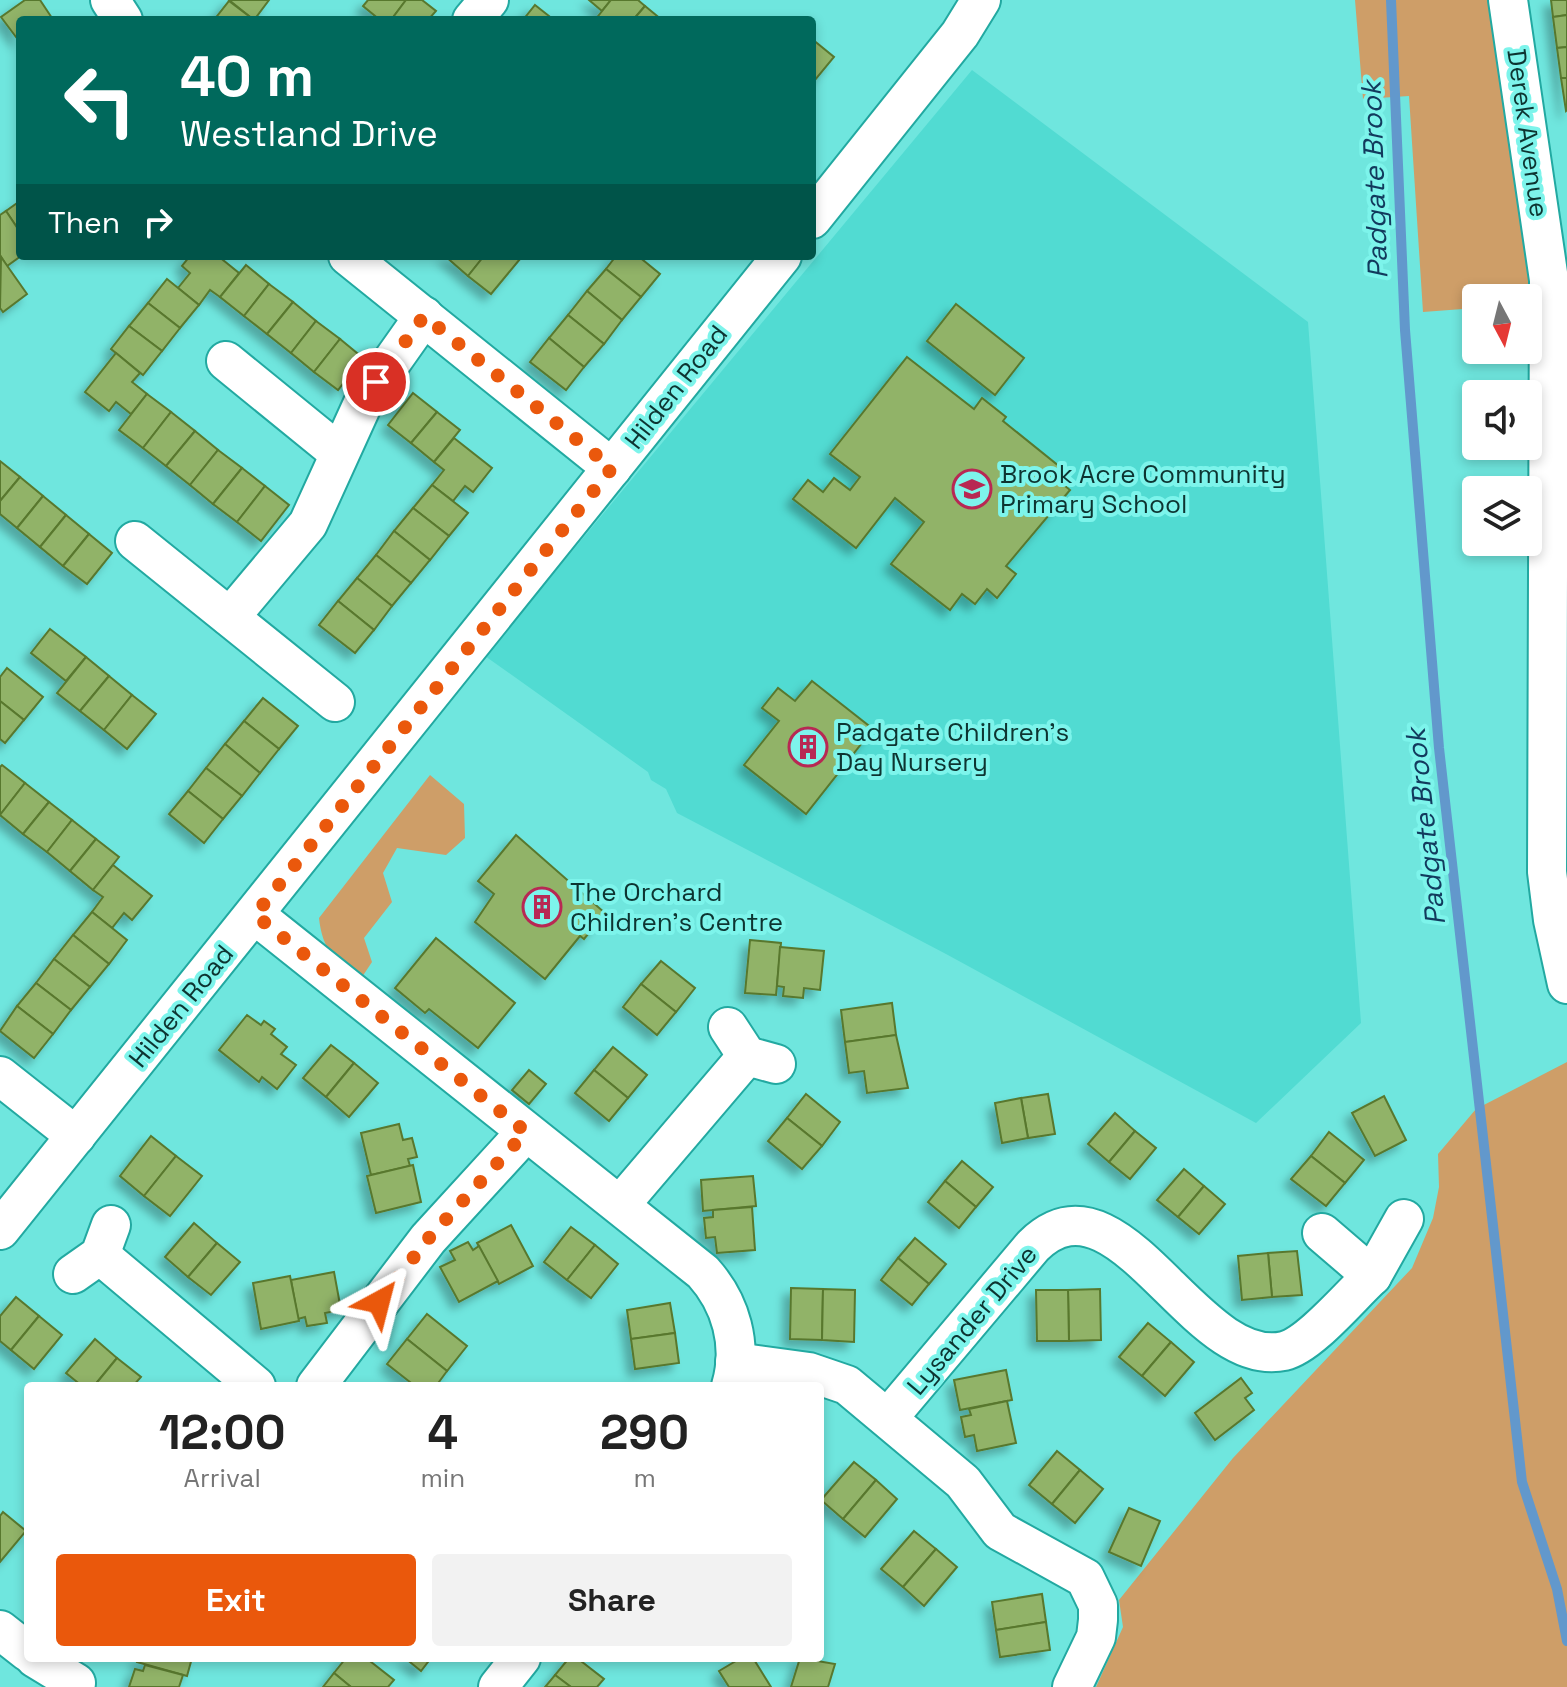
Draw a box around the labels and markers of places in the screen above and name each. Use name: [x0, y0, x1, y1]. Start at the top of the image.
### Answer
pin: [342, 348, 410, 416]
place label: Brook Acre Community Primary School: [1000, 457, 1286, 521]
school or university icon: Brook Acre Community Primary School: [951, 468, 993, 510]
place label: Padgate Children’s Day Nursery: [836, 715, 1069, 779]
building icon: Padgate Children’s Day Nursery: [787, 726, 829, 768]
place label: The Orchard Children's Centre: [570, 875, 783, 939]
building icon: The Orchard Children's Centre: [521, 886, 563, 928]

